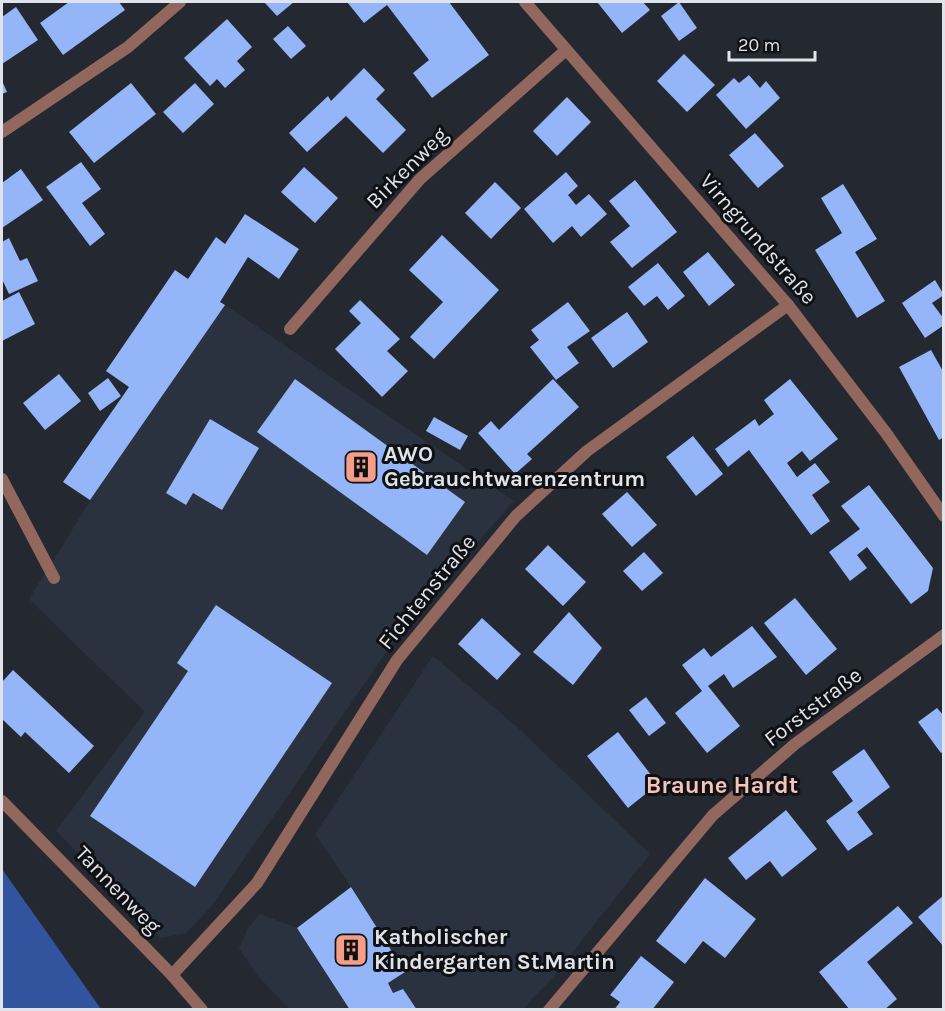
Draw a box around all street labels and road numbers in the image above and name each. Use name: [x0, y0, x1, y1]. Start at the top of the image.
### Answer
street label: Birkenweg: [361, 121, 454, 214]
street label: Virngrundstraße: [694, 168, 822, 310]
street label: Fichtenstraße: [373, 529, 481, 655]
street label: Forststraße: [759, 662, 867, 752]
street label: Tannenweg: [70, 841, 167, 940]

